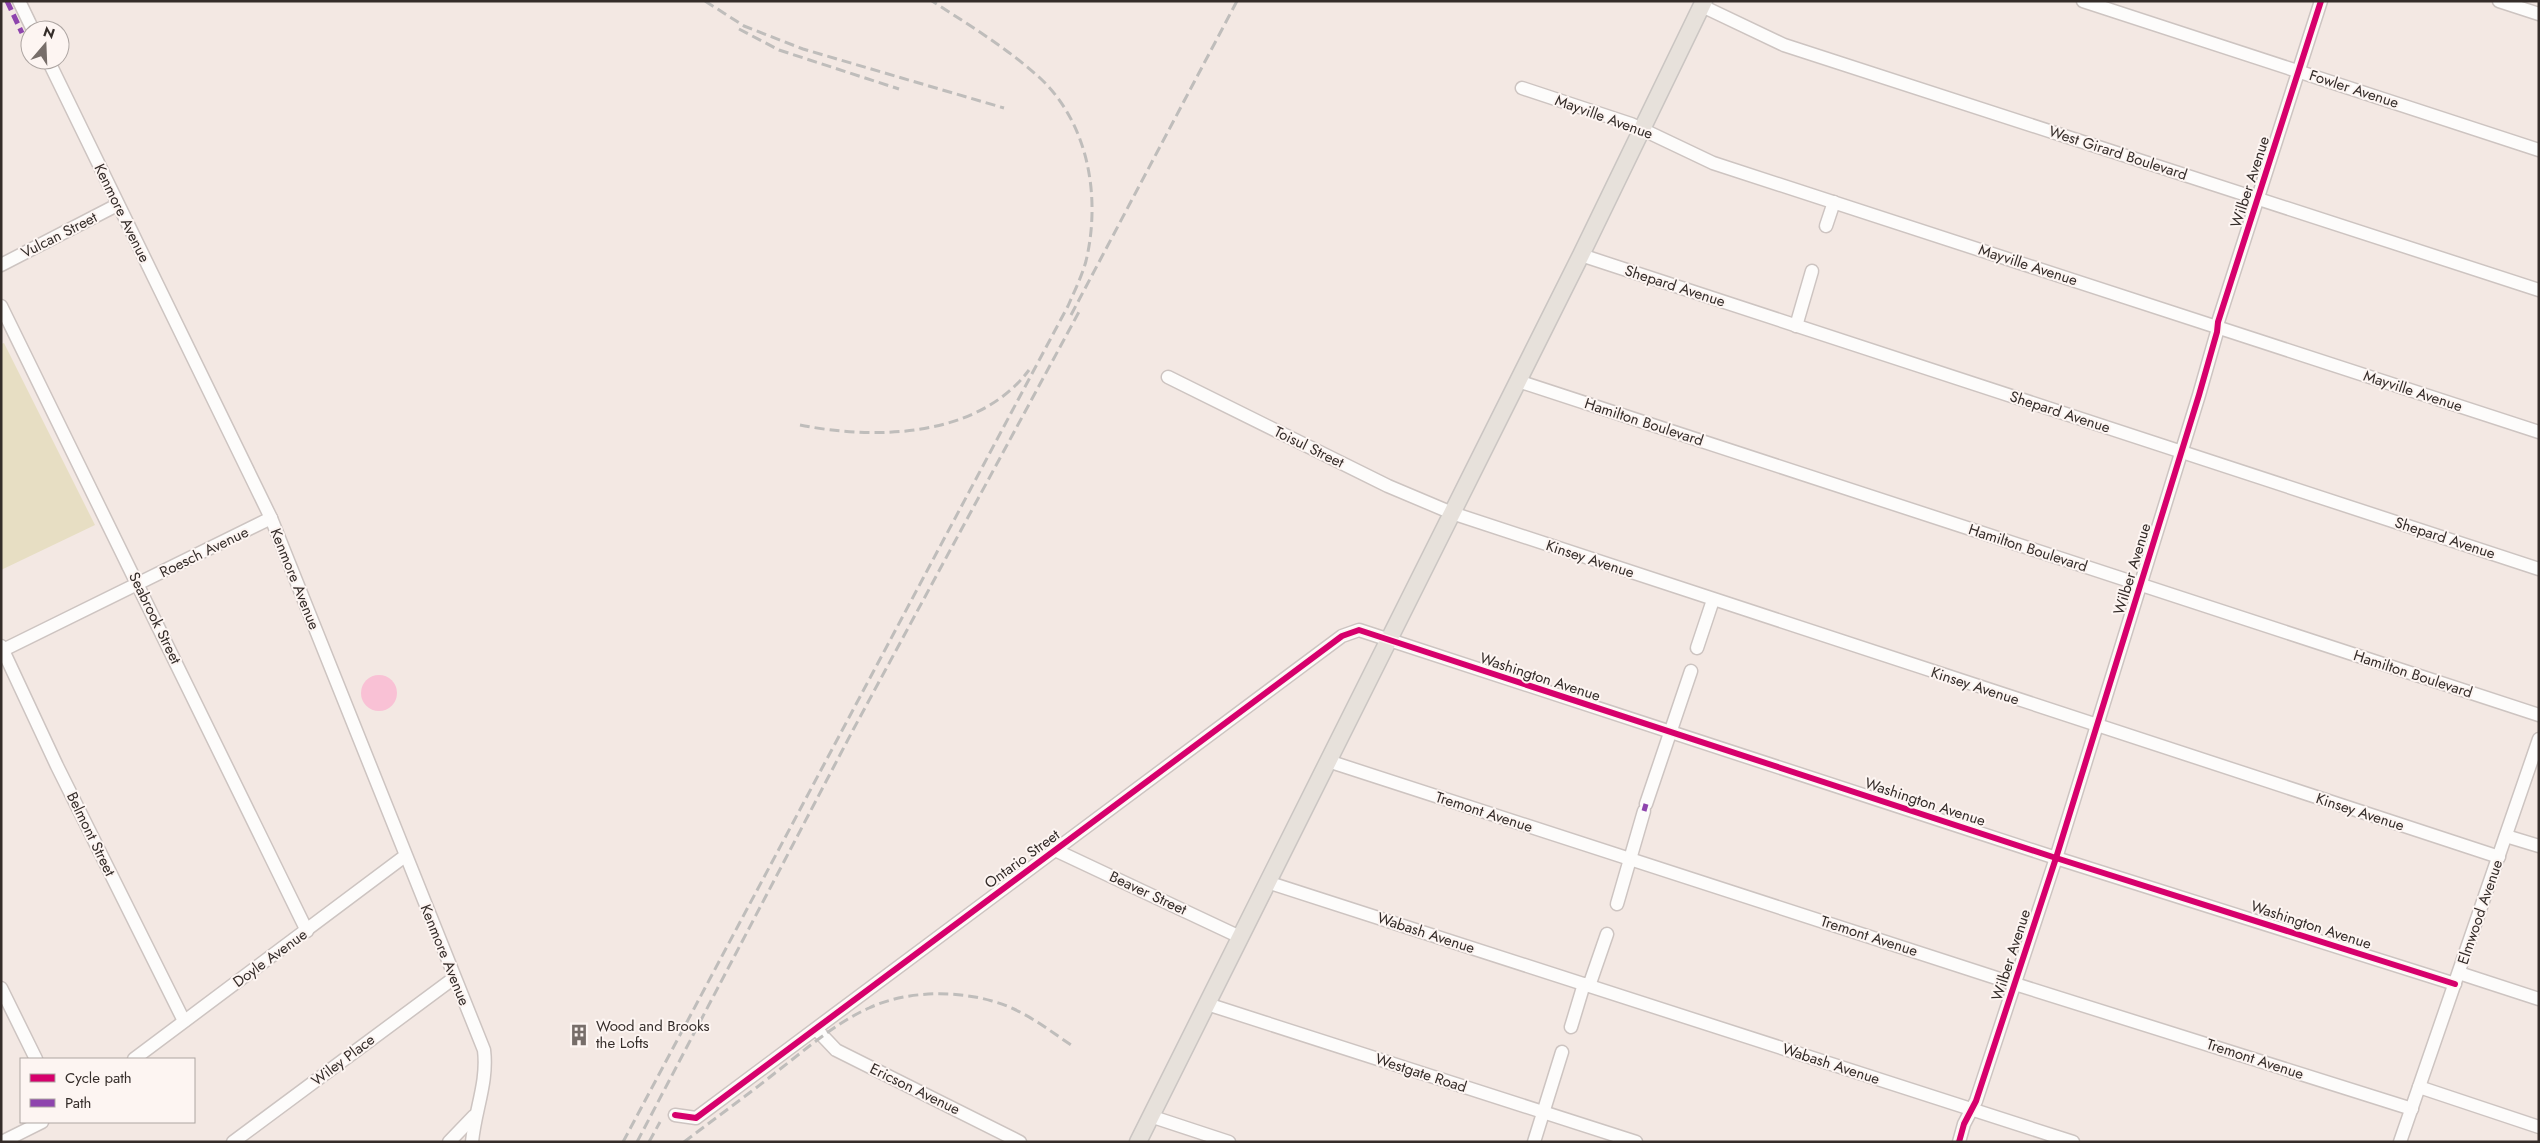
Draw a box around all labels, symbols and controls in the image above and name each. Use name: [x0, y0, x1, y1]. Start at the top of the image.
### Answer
north arrow: [20, 20, 70, 70]
text: N: [41, 21, 58, 44]
street label: Fowler Avenue: [2306, 64, 2402, 114]
street label: Mayville Avenue: [1552, 89, 1656, 145]
street label: West Girard Boulevard: [2046, 120, 2190, 186]
street label: Wilber Avenue: [2225, 133, 2275, 231]
street label: Kenmore Avenue: [89, 160, 156, 266]
street label: Vulcan Street: [17, 206, 101, 264]
street label: Mayville Avenue: [1976, 239, 2080, 291]
street label: Shepard Avenue: [1622, 259, 1728, 313]
street label: Mayville Avenue: [2361, 365, 2465, 417]
street label: Shepard Avenue: [2007, 385, 2113, 439]
street label: Hamilton Boulevard: [1582, 392, 1706, 452]
street label: Toisul Street: [1270, 421, 1348, 474]
street label: Shepard Avenue: [2392, 511, 2498, 565]
street label: Hamilton Boulevard: [1966, 518, 2090, 578]
street label: Wilber Avenue: [2108, 520, 2156, 618]
street label: Roesch Avenue: [156, 521, 252, 583]
street label: Kenmore Avenue: [265, 525, 325, 633]
street label: Kinsey Avenue: [1543, 534, 1637, 584]
street label: Seabrook Street: [123, 568, 187, 668]
street label: Hamilton Boulevard: [2351, 644, 2475, 704]
street label: Washington Avenue: [1477, 647, 1603, 707]
street label: Kinsey Avenue: [1928, 661, 2022, 711]
street label: Washington Avenue: [1862, 772, 1988, 832]
street label: Tremont Avenue: [1433, 786, 1536, 838]
street label: Kinsey Avenue: [2313, 787, 2407, 837]
street label: Belmont Street: [61, 788, 121, 880]
street label: Ontario Street: [980, 824, 1064, 894]
street label: Elmwood Avenue: [2452, 856, 2508, 967]
street label: Beaver Street: [1106, 866, 1191, 921]
street label: Washington Avenue: [2248, 895, 2374, 955]
street label: Kenmore Avenue: [415, 901, 475, 1009]
street label: Wilber Avenue: [1986, 906, 2036, 1004]
street label: Wabash Avenue: [1374, 907, 1478, 959]
street label: Tremont Avenue: [1818, 910, 1921, 962]
street label: Doyle Avenue: [228, 923, 312, 993]
place label: Wood and Brooks the Lofts: [596, 1015, 710, 1054]
building icon: Wood and Brooks the Lofts: [566, 1022, 592, 1048]
street label: Wiley Place: [307, 1029, 380, 1091]
street label: Tremont Avenue: [2204, 1033, 2307, 1085]
street label: Wabash Avenue: [1779, 1038, 1883, 1090]
street label: Westgate Road: [1372, 1048, 1470, 1098]
legend: [20, 1058, 195, 1123]
street label: Ericson Avenue: [866, 1058, 964, 1120]
text: Cycle path: [65, 1067, 132, 1089]
text: Path: [65, 1092, 91, 1114]

